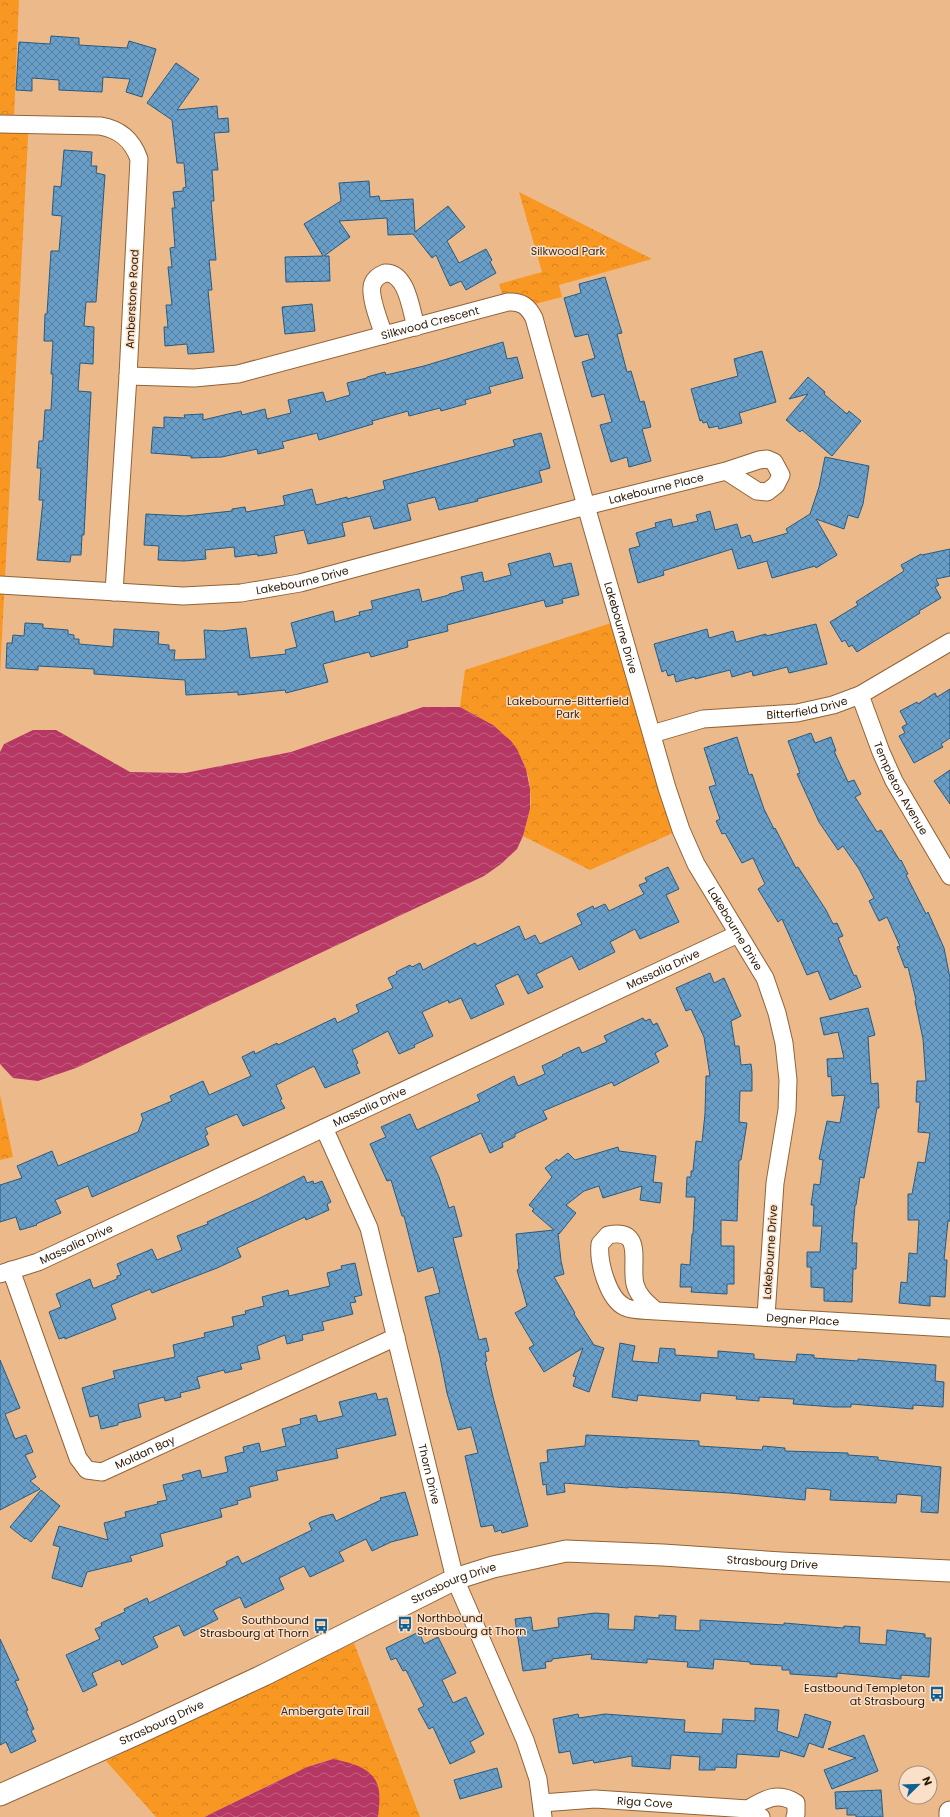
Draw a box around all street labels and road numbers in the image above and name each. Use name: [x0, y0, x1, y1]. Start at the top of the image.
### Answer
street label: Amberstone Road: [121, 249, 143, 349]
street label: Silkwood Crescent: [379, 302, 481, 344]
street label: Lakebourne Place: [607, 469, 706, 508]
street label: Lakebourne Drive: [255, 562, 351, 598]
street label: Lakebourne Drive: [600, 580, 642, 676]
street label: Bitterfield Drive: [766, 692, 850, 723]
street label: Templeton Avenue: [870, 739, 932, 838]
street label: Lakebourne Drive: [704, 884, 767, 974]
street label: Massalia Drive: [624, 945, 702, 993]
street label: Massalia Drive: [330, 1083, 409, 1131]
street label: Lakebourne Drive: [759, 1204, 781, 1300]
street label: Massalia Drive: [37, 1220, 116, 1268]
street label: Degner Place: [766, 1309, 840, 1330]
street label: Moldan Bay: [112, 1431, 178, 1473]
street label: Thorn Drive: [414, 1442, 444, 1506]
street label: Strasbourg Drive: [726, 1551, 819, 1573]
street label: Strasbourg Drive: [408, 1558, 499, 1608]
street label: Strasbourg Drive: [117, 1696, 206, 1749]
street label: Riga Cove: [616, 1792, 673, 1812]

